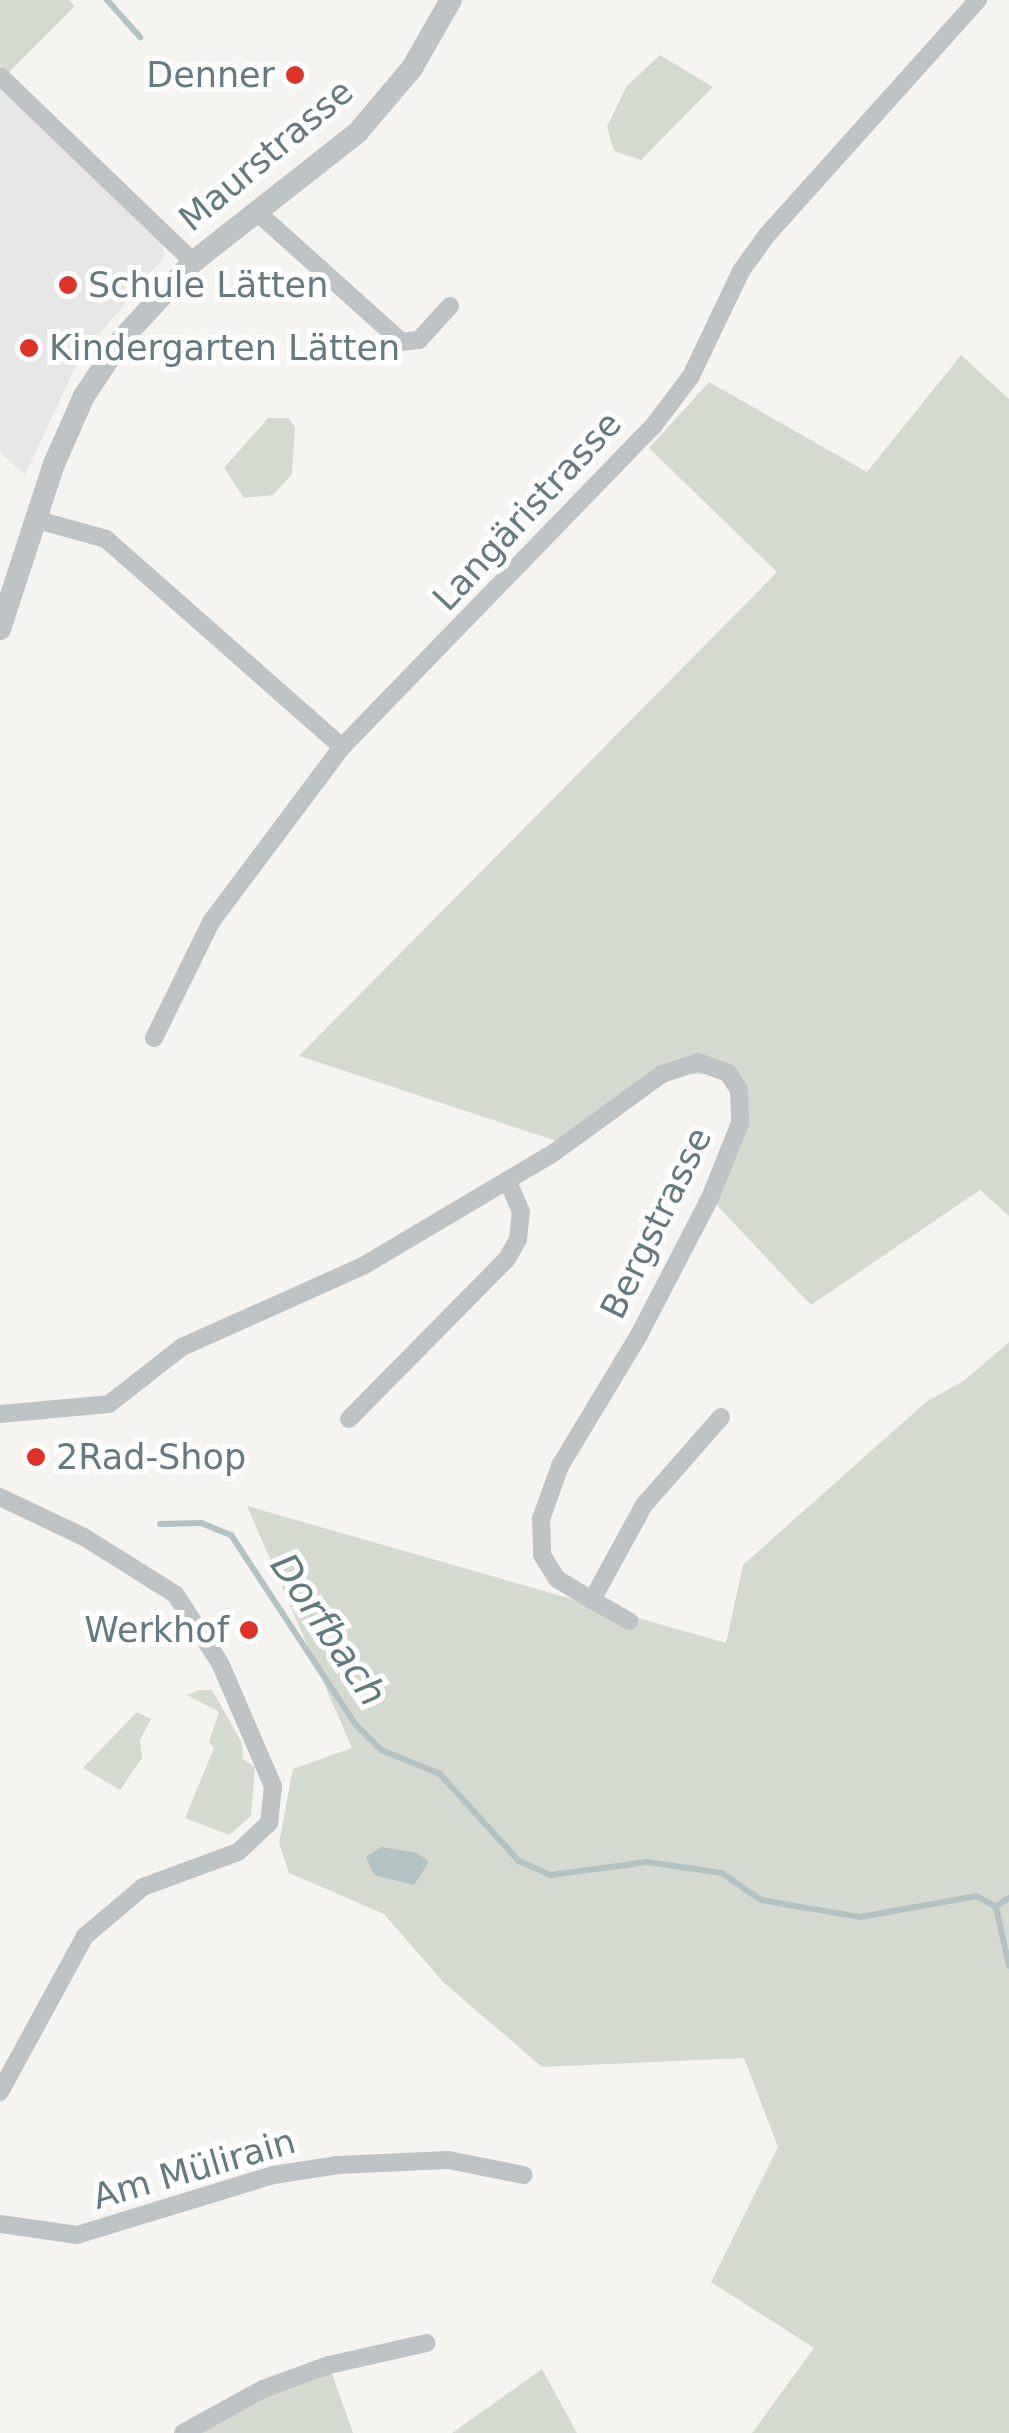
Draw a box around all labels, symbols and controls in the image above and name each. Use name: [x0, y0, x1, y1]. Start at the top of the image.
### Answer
place label: Denner: [146, 54, 275, 96]
marker: Denner: [284, 64, 306, 86]
street label: Maurstrasse: [171, 70, 361, 240]
place label: Schule Lätten: [88, 264, 328, 306]
marker: Schule Lätten: [57, 274, 79, 296]
place label: Kindergarten Lätten: [49, 327, 400, 369]
marker: Kindergarten Lätten: [18, 337, 40, 359]
street label: Langäristrasse: [424, 403, 630, 619]
street label: Bergstrasse: [592, 1121, 720, 1325]
place label: 2Rad-Shop: [56, 1436, 246, 1478]
marker: 2Rad-Shop: [25, 1446, 47, 1468]
water label: Dorfbach: [260, 1545, 396, 1715]
place label: Werkhof: [84, 1609, 229, 1651]
marker: Werkhof: [238, 1619, 260, 1641]
street label: Am Mülirain: [88, 2120, 300, 2218]

